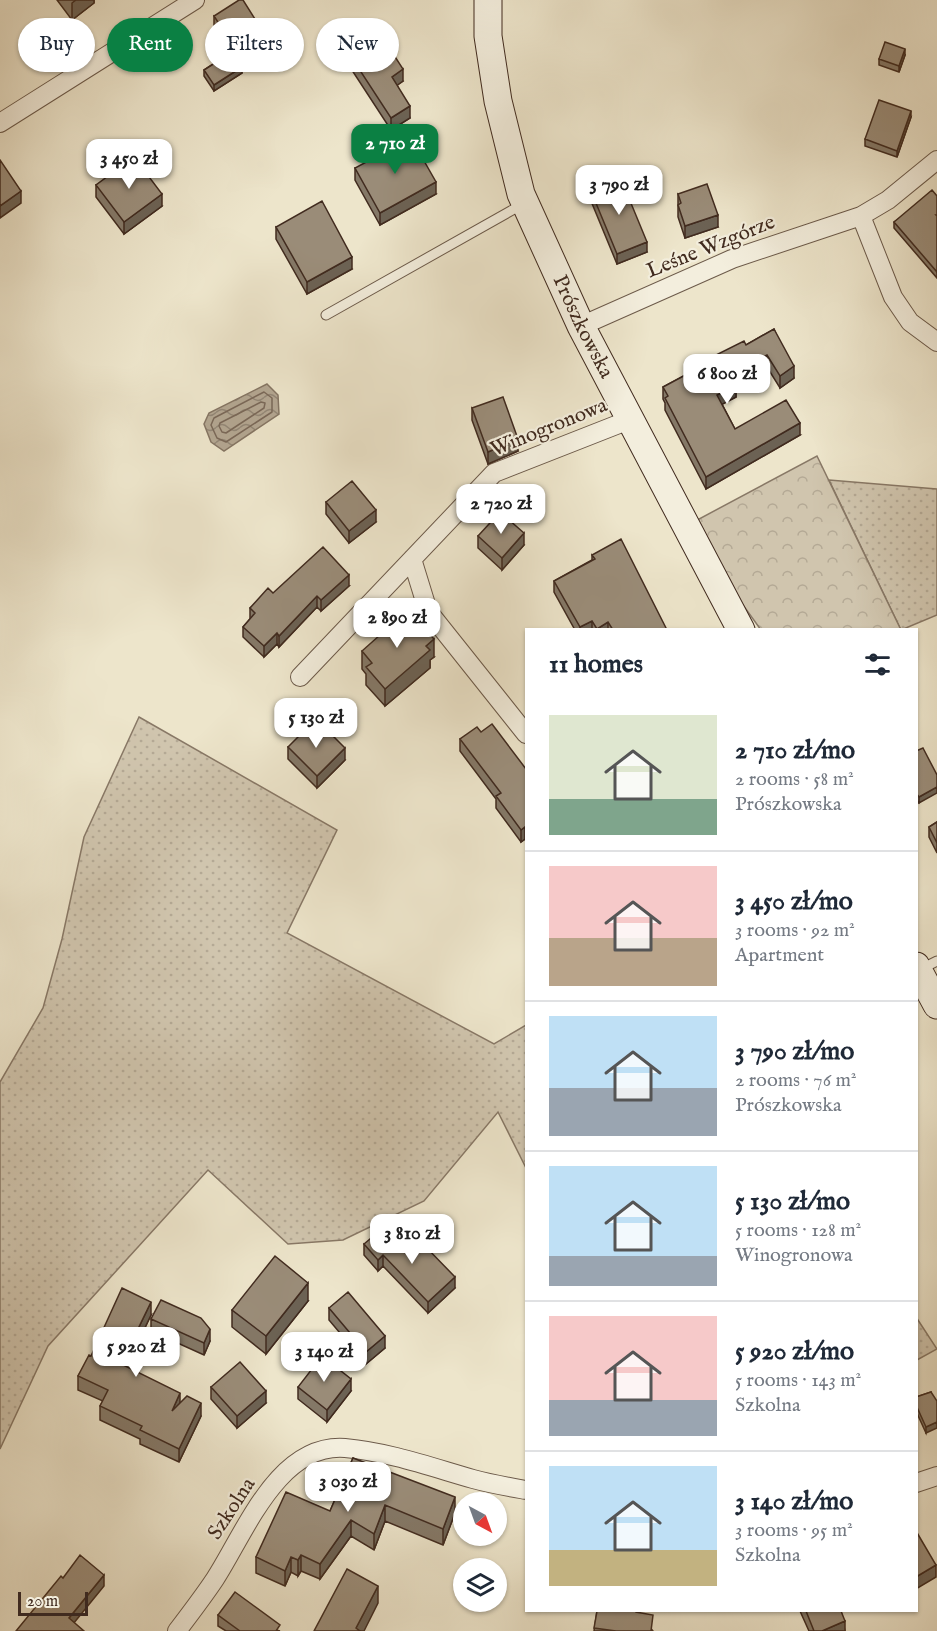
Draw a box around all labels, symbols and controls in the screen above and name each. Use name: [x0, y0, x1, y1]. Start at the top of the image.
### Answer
chip: Buy: [18, 18, 95, 72]
chip: Rent: [107, 18, 193, 72]
chip: Filters: [205, 18, 304, 72]
chip: New: [316, 18, 399, 72]
pin: 2 710 zł: [333, 124, 457, 175]
text: 2 710 zł: [365, 131, 425, 156]
pin: 3 450 zł: [67, 139, 191, 190]
text: 3 450 zł: [100, 146, 158, 171]
pin: 3 790 zł: [557, 165, 681, 216]
text: 3 790 zł: [590, 172, 648, 197]
street label: Leśne Wzgórze: [643, 209, 780, 285]
street label: Prószkowska: [546, 271, 620, 384]
pin: 6 800 zł: [665, 354, 789, 405]
text: 6 800 zł: [697, 361, 757, 386]
street label: Winogronowa: [487, 392, 612, 464]
pin: 2 720 zł: [439, 484, 563, 535]
text: 2 720 zł: [470, 491, 532, 516]
pin: 2 890 zł: [335, 598, 459, 649]
text: 2 890 zł: [367, 605, 427, 630]
text: 11 homes: [549, 648, 643, 681]
icon: filters: [861, 648, 894, 681]
pin: 5 130 zł: [254, 698, 378, 749]
text: 5 130 zł: [288, 705, 344, 730]
text: 2 710 zł/mo: [735, 734, 855, 767]
icon: home: [597, 739, 669, 811]
text: 2 rooms · 58 m²: [735, 767, 854, 792]
text: Prószkowska: [735, 792, 842, 817]
text: 3 450 zł/mo: [735, 885, 853, 918]
icon: home: [597, 890, 669, 962]
text: 3 rooms · 92 m²: [735, 918, 855, 943]
text: Apartment: [735, 943, 824, 968]
text: 3 790 zł/mo: [735, 1035, 854, 1068]
icon: home: [597, 1040, 669, 1112]
text: 2 rooms · 76 m²: [735, 1068, 856, 1093]
text: Prószkowska: [735, 1093, 842, 1118]
text: 5 130 zł/mo: [735, 1185, 850, 1218]
icon: home: [597, 1190, 669, 1262]
pin: 3 810 zł: [350, 1214, 474, 1265]
text: 5 rooms · 128 m²: [735, 1218, 861, 1243]
text: 3 810 zł: [384, 1221, 440, 1246]
text: Winogronowa: [735, 1243, 853, 1268]
pin: 5 920 zł: [74, 1327, 198, 1378]
pin: 3 140 zł: [262, 1332, 386, 1383]
text: 5 920 zł: [107, 1334, 165, 1359]
text: 5 920 zł/mo: [735, 1335, 854, 1368]
text: 3 140 zł: [295, 1339, 353, 1364]
icon: home: [597, 1340, 669, 1412]
text: 5 rooms · 143 m²: [735, 1368, 861, 1393]
text: Szkolna: [735, 1393, 801, 1418]
pin: 3 030 zł: [286, 1462, 410, 1513]
text: 3 030 zł: [319, 1469, 377, 1494]
street label: Szkolna: [202, 1472, 263, 1545]
text: 3 140 zł/mo: [735, 1485, 853, 1518]
icon: home: [597, 1490, 669, 1562]
north arrow: [453, 1492, 507, 1546]
map controls: [453, 1492, 507, 1612]
text: 3 rooms · 95 m²: [735, 1518, 853, 1543]
text: Szkolna: [735, 1543, 801, 1568]
button: layers: [453, 1558, 507, 1612]
scale bar: [18, 1589, 88, 1616]
text: 20 m: [27, 1592, 58, 1612]

